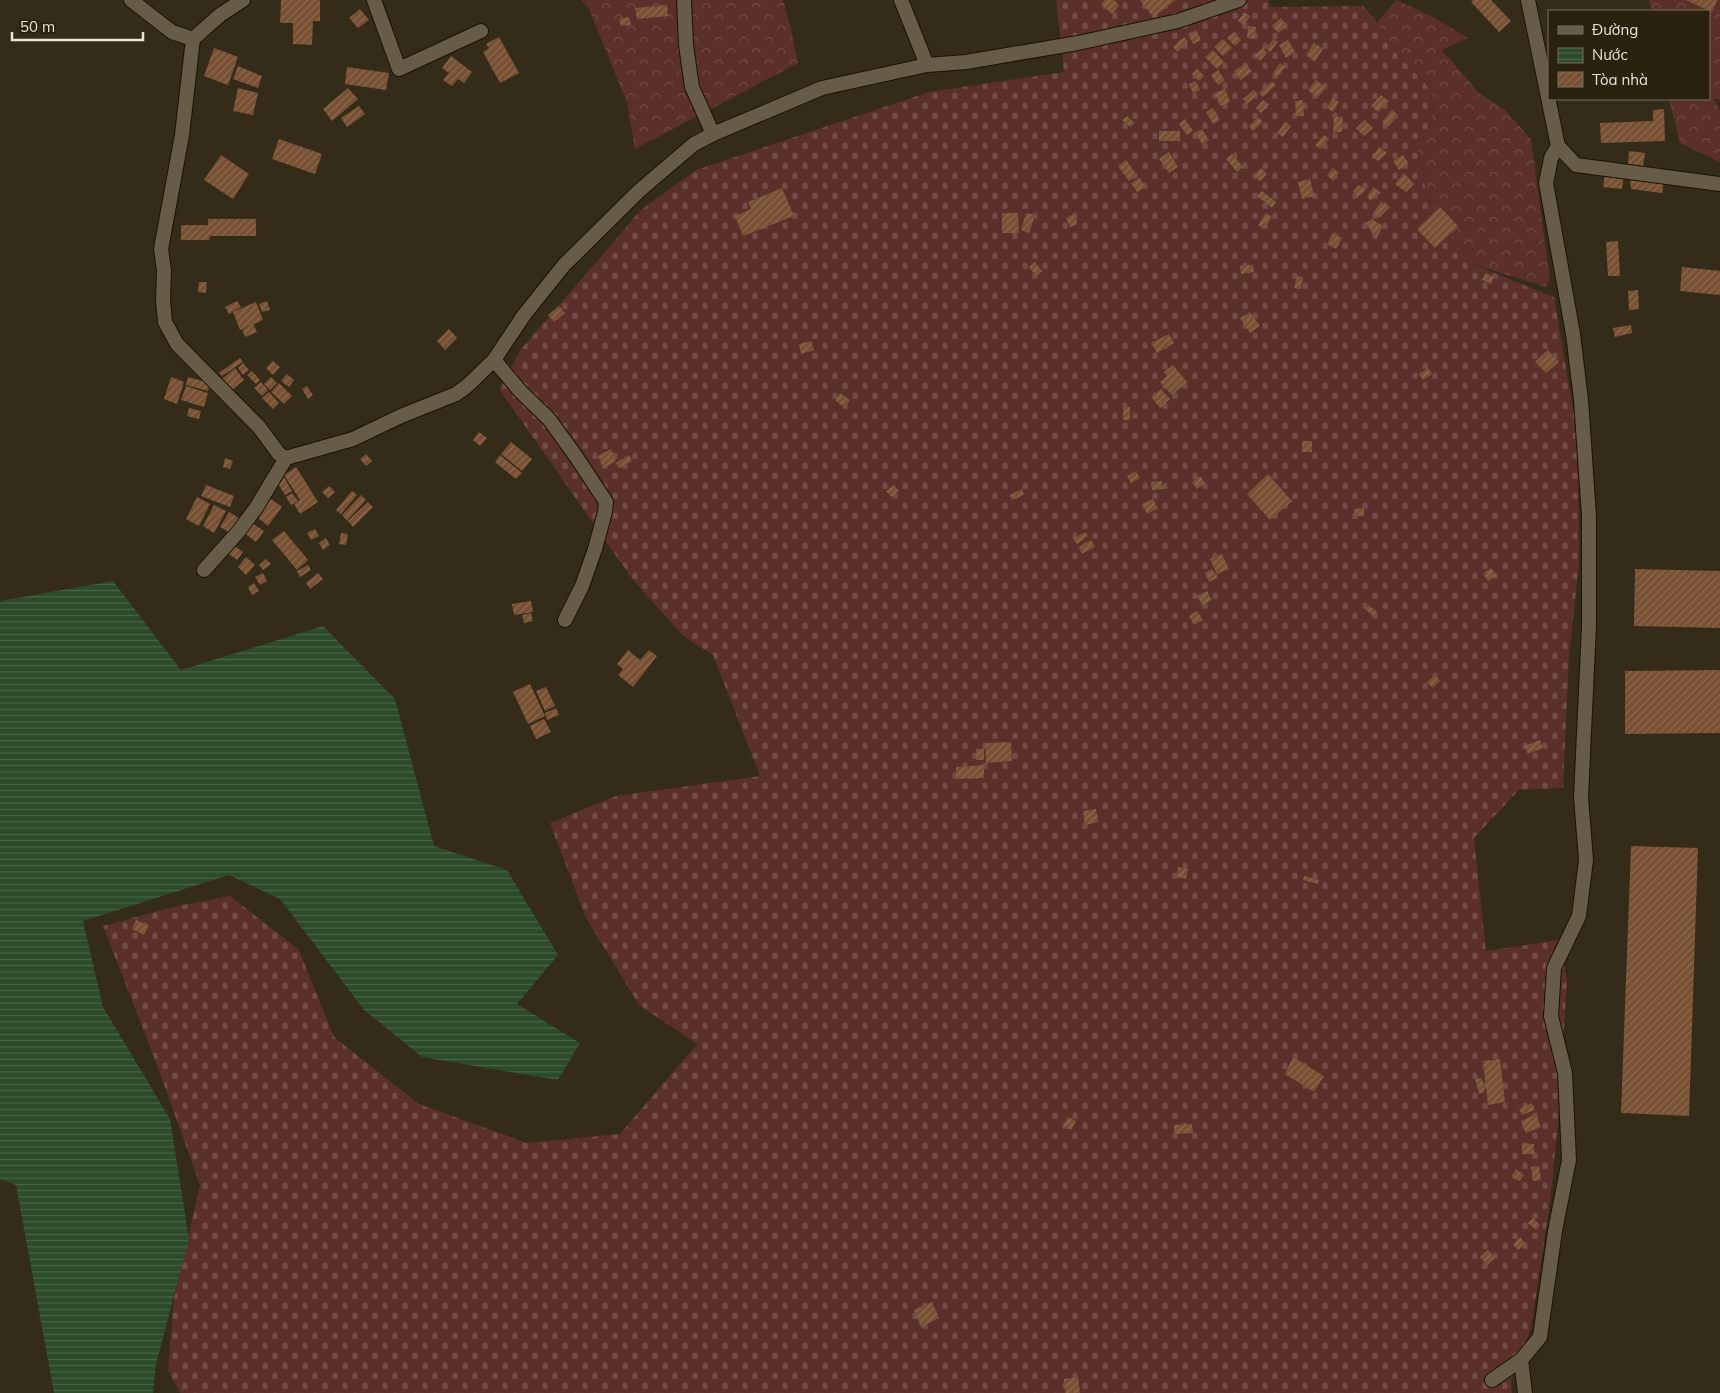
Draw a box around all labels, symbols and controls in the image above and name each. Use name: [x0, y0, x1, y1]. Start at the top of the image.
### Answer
scale bar: [12, 10, 144, 42]
legend: [1548, 10, 1710, 100]
text: 50 m: [20, 17, 55, 36]
text: Đường: [1592, 20, 1638, 39]
text: Nước: [1592, 45, 1628, 64]
text: Tòa nhà: [1592, 70, 1648, 89]

